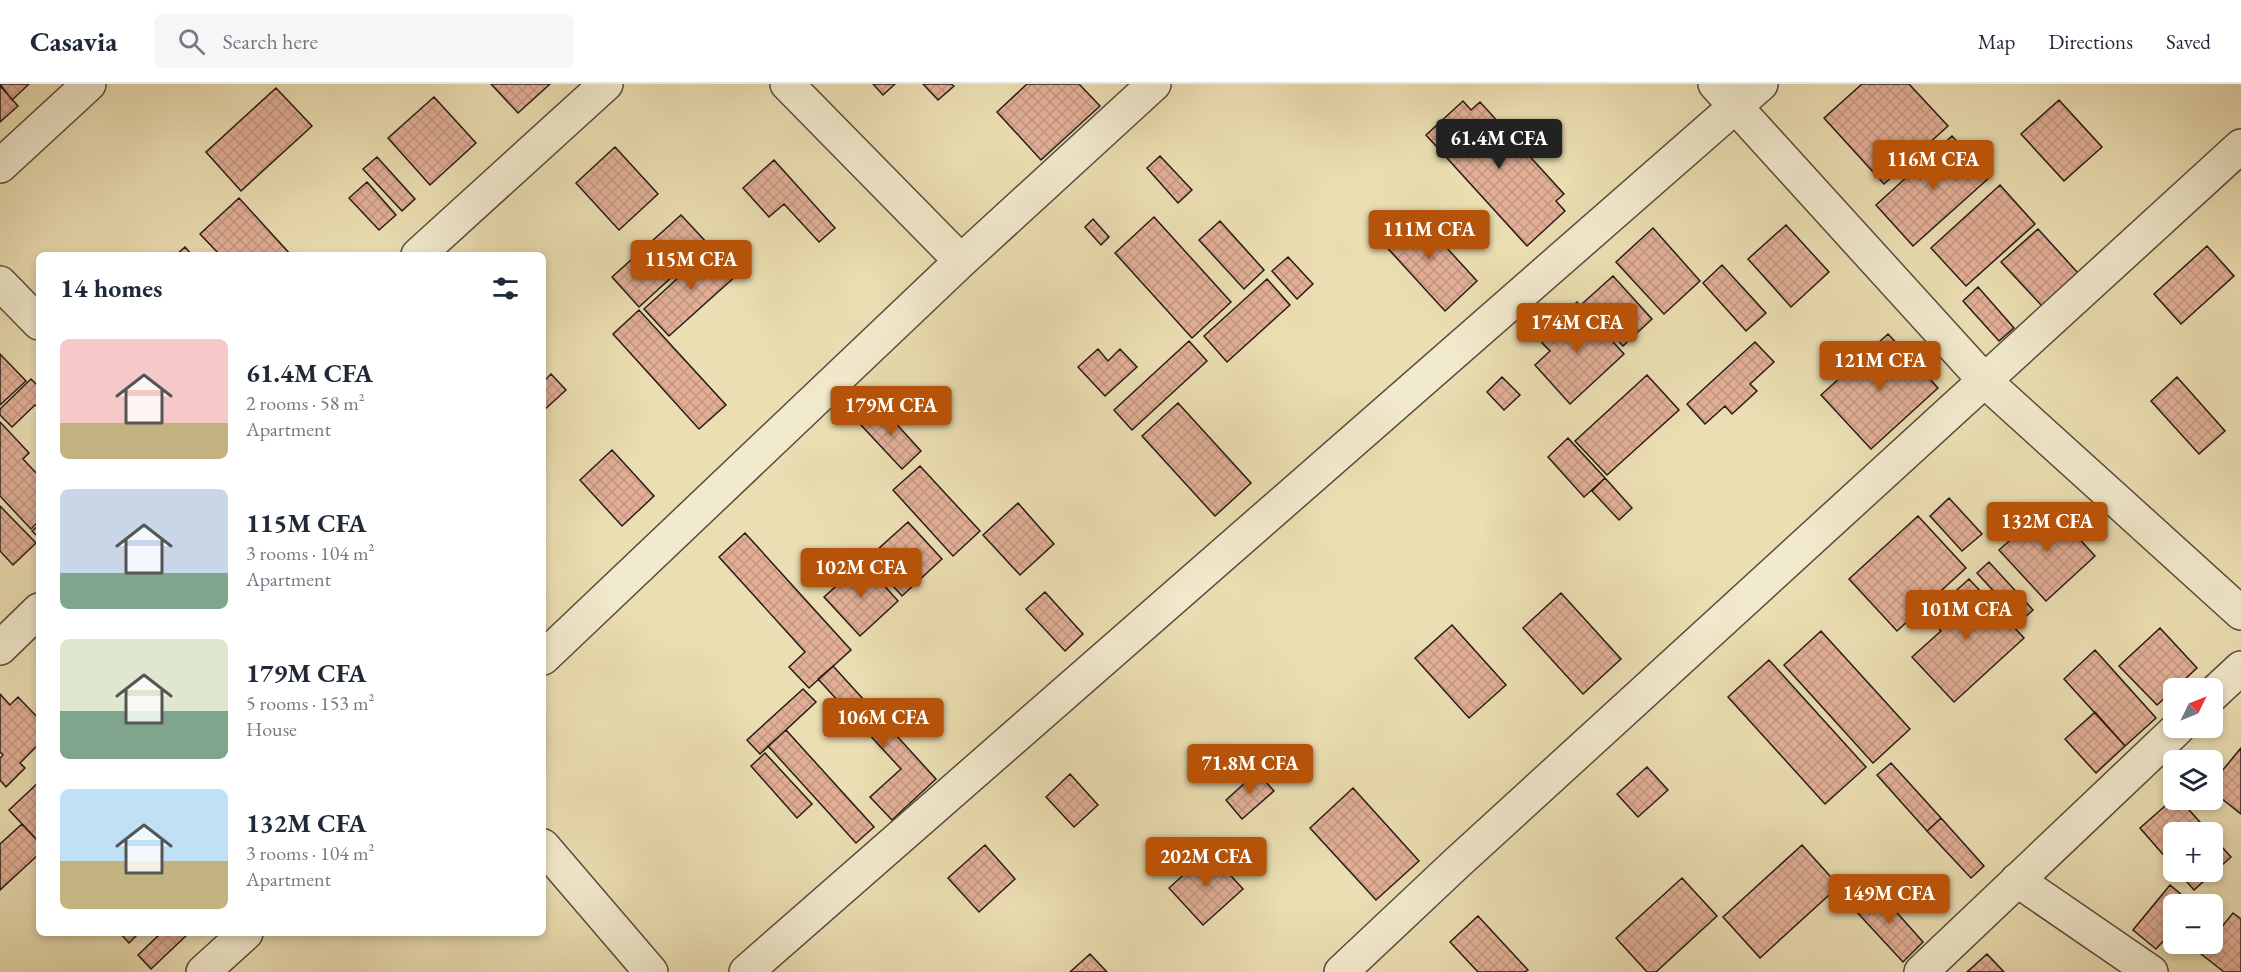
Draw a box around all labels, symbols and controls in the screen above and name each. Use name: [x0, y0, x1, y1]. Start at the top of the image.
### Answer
search box: [154, 14, 574, 68]
text: Casavia: [30, 23, 118, 59]
icon: search: [175, 25, 208, 58]
text: Search here: [223, 27, 318, 56]
text: Map: [1978, 28, 2015, 55]
text: Directions: [2048, 28, 2133, 55]
text: Saved: [2166, 28, 2211, 55]
pin: 61.4M CFA: [1430, 119, 1568, 170]
text: 61.4M CFA: [1450, 125, 1548, 151]
pin: 116M CFA: [1871, 140, 1995, 191]
text: 116M CFA: [1887, 146, 1979, 172]
pin: 111M CFA: [1367, 210, 1491, 261]
text: 111M CFA: [1383, 216, 1475, 242]
pin: 115M CFA: [629, 240, 753, 291]
text: 115M CFA: [645, 246, 737, 272]
text: 14 homes: [60, 271, 162, 305]
icon: filters: [489, 272, 522, 305]
pin: 174M CFA: [1515, 303, 1639, 354]
text: 174M CFA: [1531, 309, 1623, 335]
pin: 121M CFA: [1818, 341, 1942, 392]
text: 121M CFA: [1834, 347, 1926, 373]
text: 61.4M CFA: [246, 356, 373, 390]
icon: home: [108, 363, 180, 435]
pin: 179M CFA: [829, 386, 953, 437]
text: 2 rooms · 58 m²: [246, 390, 365, 416]
text: 179M CFA: [845, 392, 937, 418]
text: Apartment: [246, 416, 331, 442]
pin: 132M CFA: [1985, 502, 2109, 553]
text: 115M CFA: [246, 506, 367, 540]
text: 132M CFA: [2001, 508, 2093, 534]
icon: home: [108, 513, 180, 585]
text: 3 rooms · 104 m²: [246, 540, 374, 566]
pin: 102M CFA: [799, 548, 923, 599]
text: 102M CFA: [815, 554, 907, 580]
text: Apartment: [246, 566, 331, 592]
pin: 101M CFA: [1904, 590, 2028, 641]
text: 101M CFA: [1920, 596, 2012, 622]
text: 179M CFA: [246, 656, 367, 690]
icon: home: [108, 663, 180, 735]
north arrow: [2163, 678, 2223, 738]
map controls: [2163, 678, 2223, 954]
text: 5 rooms · 153 m²: [246, 690, 374, 716]
pin: 106M CFA: [821, 698, 945, 749]
text: 106M CFA: [837, 704, 929, 730]
text: House: [246, 716, 297, 742]
pin: 71.8M CFA: [1181, 744, 1319, 795]
text: 71.8M CFA: [1201, 750, 1299, 776]
button: layers: [2163, 750, 2223, 810]
text: 132M CFA: [246, 806, 367, 840]
icon: home: [108, 813, 180, 885]
button: +: [2163, 822, 2223, 882]
pin: 202M CFA: [1144, 837, 1268, 888]
text: 3 rooms · 104 m²: [246, 840, 374, 866]
text: 202M CFA: [1160, 843, 1252, 869]
text: Apartment: [246, 866, 331, 892]
pin: 149M CFA: [1827, 874, 1951, 925]
text: 149M CFA: [1843, 880, 1935, 906]
button: −: [2163, 894, 2223, 954]

